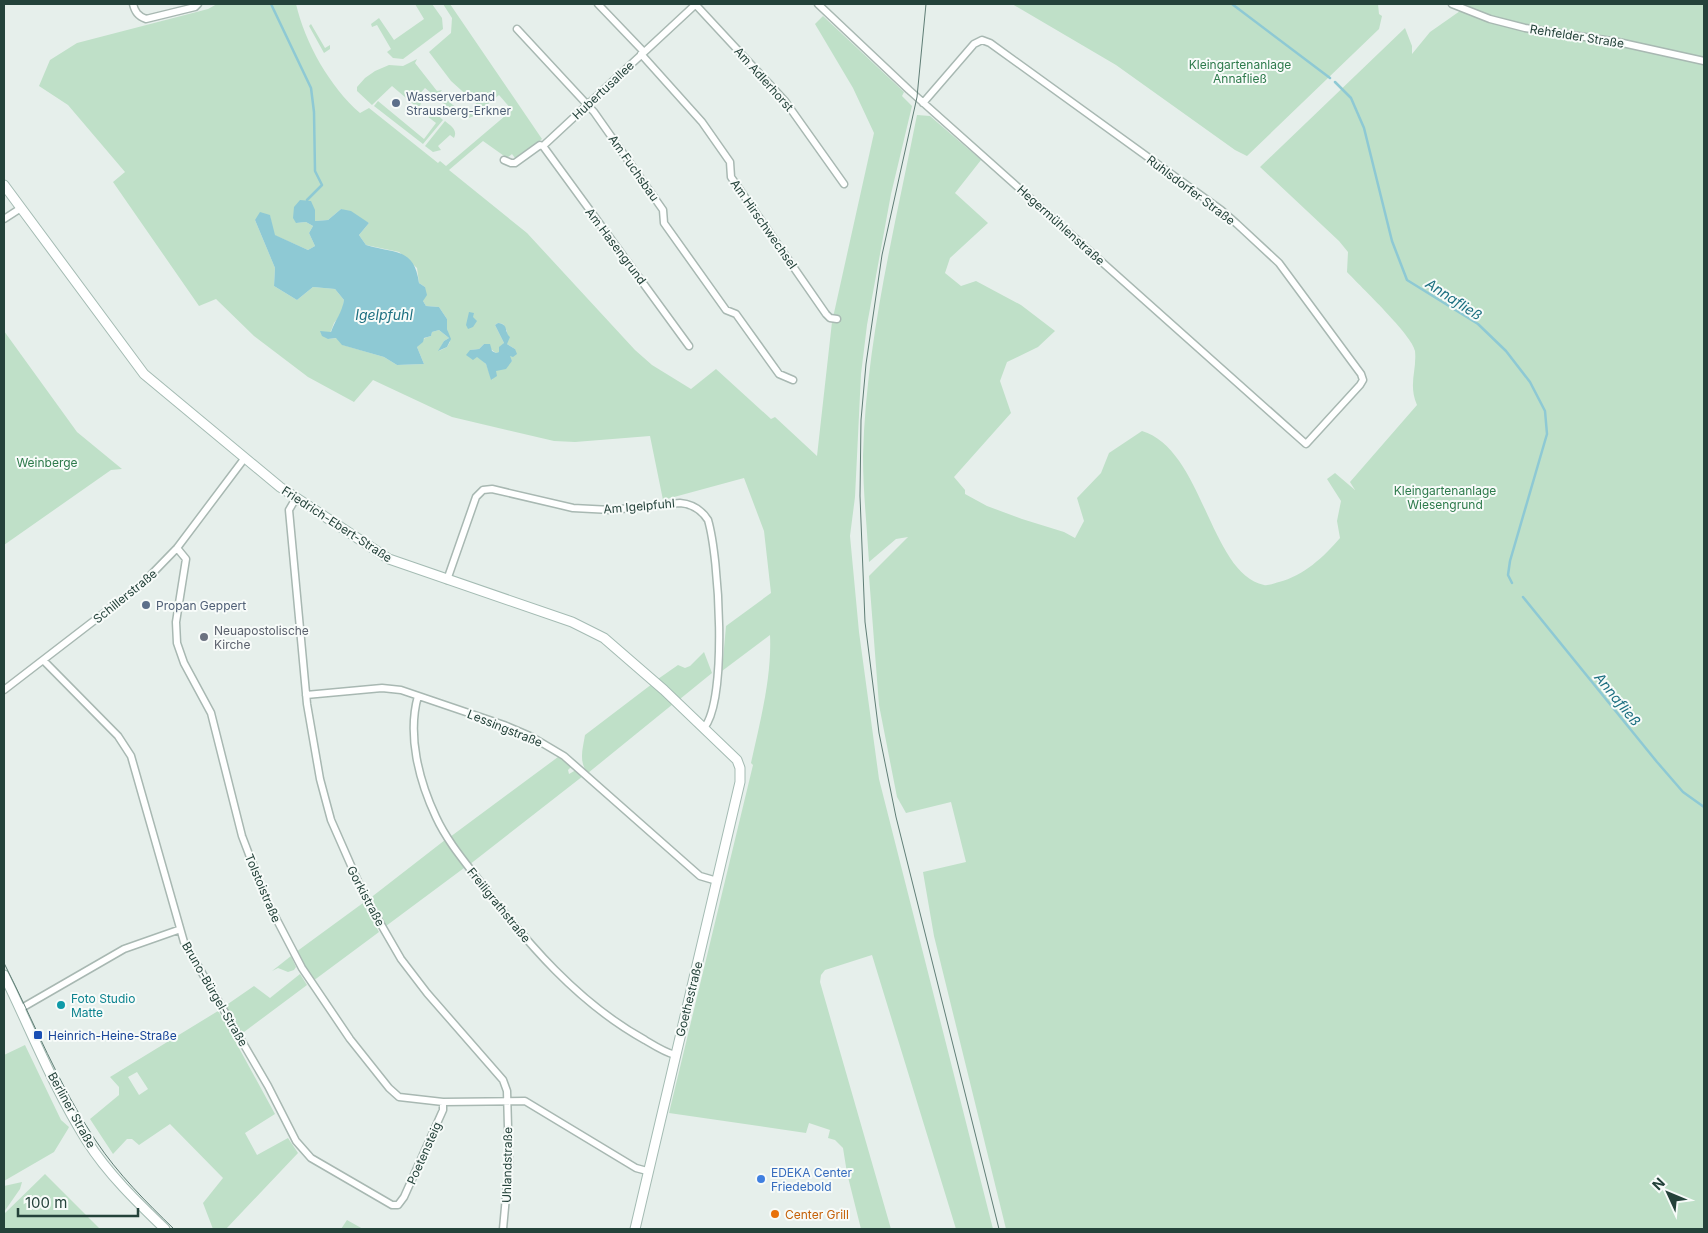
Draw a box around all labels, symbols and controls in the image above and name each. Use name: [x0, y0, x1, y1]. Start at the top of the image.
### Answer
street label: Rehfelder Straße: [1529, 21, 1625, 51]
street label: Am Adlerhorst: [731, 44, 797, 114]
park label: Kleingartenanlage Annafließ: [1189, 57, 1291, 86]
street label: Hubertusallee: [569, 58, 637, 122]
place label: Wasserverband Strausberg-Erkner: [406, 89, 511, 118]
marker: Wasserverband Strausberg-Erkner: [390, 97, 402, 109]
street label: Am Fuchsbau: [606, 132, 662, 204]
street label: Ruhlsdorfer Straße: [1144, 152, 1238, 228]
street label: Am Hirschwechsel: [728, 176, 800, 272]
street label: Hegermühlenstraße: [1014, 182, 1108, 268]
street label: Am Hasengrund: [582, 205, 650, 287]
water label: Annafließ: [1422, 274, 1486, 324]
water label: Igelpfuhl: [355, 306, 413, 323]
park label: Weinberge: [16, 455, 78, 470]
street label: Friedrich-Ebert-Straße: [279, 483, 395, 565]
park label: Kleingartenanlage Wiesengrund: [1394, 483, 1496, 512]
street label: Am Igelpfuhl: [603, 495, 675, 517]
street label: Schillerstraße: [90, 566, 160, 626]
place label: Propan Geppert: [156, 598, 246, 613]
marker: Propan Geppert: [140, 599, 152, 611]
place label: Neuapostolische Kirche: [214, 623, 309, 652]
marker: Neuapostolische Kirche: [198, 631, 210, 643]
water label: Annafließ: [1591, 668, 1645, 729]
street label: Lessingstraße: [465, 706, 545, 750]
street label: Tolstoistraße: [242, 851, 284, 925]
street label: Gorkistraße: [344, 863, 388, 929]
street label: Freiligrathstraße: [464, 864, 534, 946]
street label: Bruno-Bürgel-Straße: [179, 939, 251, 1049]
street label: Goethestraße: [672, 960, 706, 1038]
place label: Foto Studio Matte: [71, 991, 135, 1020]
marker: Foto Studio Matte: [55, 999, 67, 1011]
place label: Heinrich-Heine-Straße: [48, 1028, 177, 1043]
marker: Heinrich-Heine-Straße: [32, 1029, 44, 1041]
street label: Berliner Straße: [45, 1069, 99, 1151]
street label: Poetensteig: [404, 1119, 444, 1187]
street label: Uhlandstraße: [499, 1127, 515, 1203]
place label: EDEKA Center Friedebold: [771, 1165, 852, 1194]
north arrow: [1643, 1168, 1693, 1218]
marker: EDEKA Center Friedebold: [755, 1173, 767, 1185]
text: N: [1648, 1174, 1668, 1193]
scale bar: [18, 1186, 138, 1218]
text: 100 m: [25, 1193, 67, 1212]
place label: Center Grill: [785, 1207, 849, 1222]
marker: Center Grill: [769, 1208, 781, 1220]

